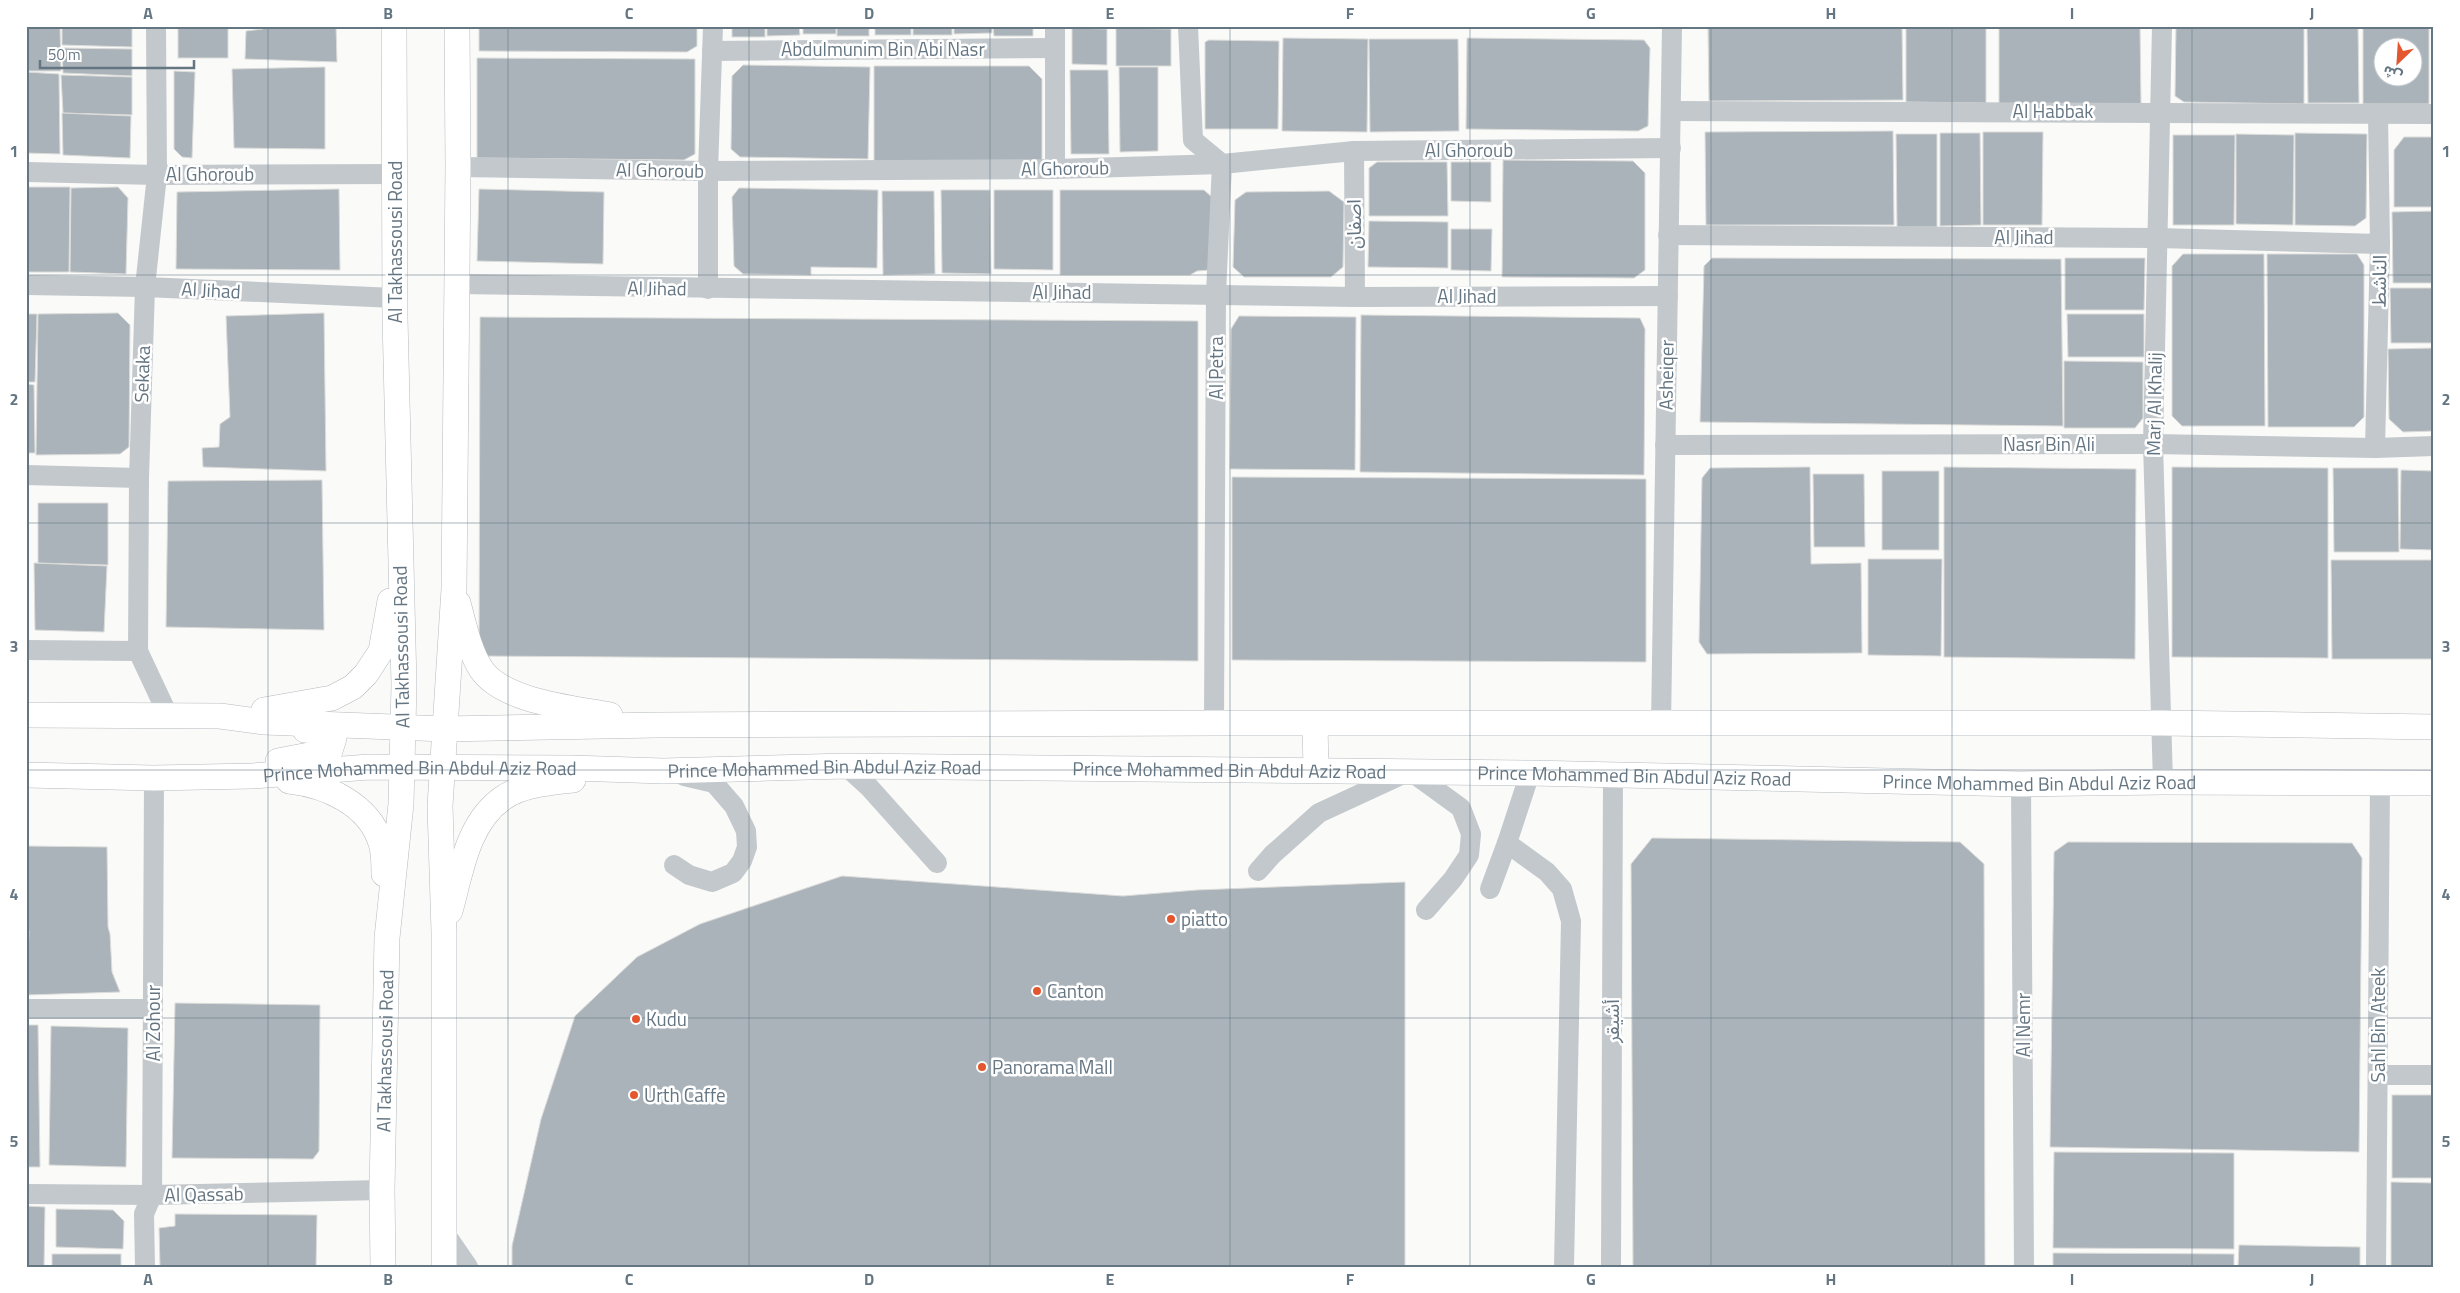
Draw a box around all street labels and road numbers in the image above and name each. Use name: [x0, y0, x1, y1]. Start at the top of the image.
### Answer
street label: Abdulmunim Bin Abi Nasr: [781, 34, 985, 63]
street label: Al Habbak: [2013, 96, 2093, 125]
street label: Al Ghoroub: [1425, 135, 1513, 164]
street label: Al Ghoroub: [1021, 152, 1109, 183]
street label: Al Ghoroub: [616, 154, 704, 185]
street label: Al Ghoroub: [166, 159, 254, 188]
street label: Al Takhassousi Road: [380, 161, 409, 323]
street label: اصفان: [1339, 199, 1368, 249]
street label: Al Jihad: [1994, 222, 2054, 251]
street label: الناشط: [2364, 255, 2393, 307]
street label: Al Jihad: [627, 272, 687, 303]
street label: Al Jihad: [181, 273, 241, 306]
street label: Al Jihad: [1032, 277, 1092, 306]
street label: Al Jihad: [1437, 281, 1497, 310]
street label: Al Petra: [1201, 336, 1230, 400]
street label: Asheiqer: [1650, 339, 1681, 410]
street label: Sekaka: [126, 345, 157, 403]
street label: Marj Al Khalij: [2138, 352, 2169, 456]
street label: Nasr Bin Ali: [2003, 429, 2095, 458]
street label: Al Takhassousi Road: [385, 565, 416, 729]
street label: Prince Mohammed Bin Abdul Aziz Road: [667, 751, 982, 785]
street label: Prince Mohammed Bin Abdul Aziz Road: [262, 752, 577, 789]
street label: Prince Mohammed Bin Abdul Aziz Road: [1072, 753, 1387, 786]
street label: Prince Mohammed Bin Abdul Aziz Road: [1477, 757, 1792, 793]
street label: Prince Mohammed Bin Abdul Aziz Road: [1882, 766, 2196, 798]
street label: Sahl Bin Ateek: [2363, 968, 2392, 1082]
street label: Al Takhassousi Road: [368, 969, 400, 1133]
street label: Al Zohour: [138, 984, 167, 1061]
street label: Al Nemr: [2008, 992, 2037, 1057]
street label: أشيقر: [1597, 999, 1626, 1044]
street label: Al Qassab: [164, 1178, 244, 1209]

